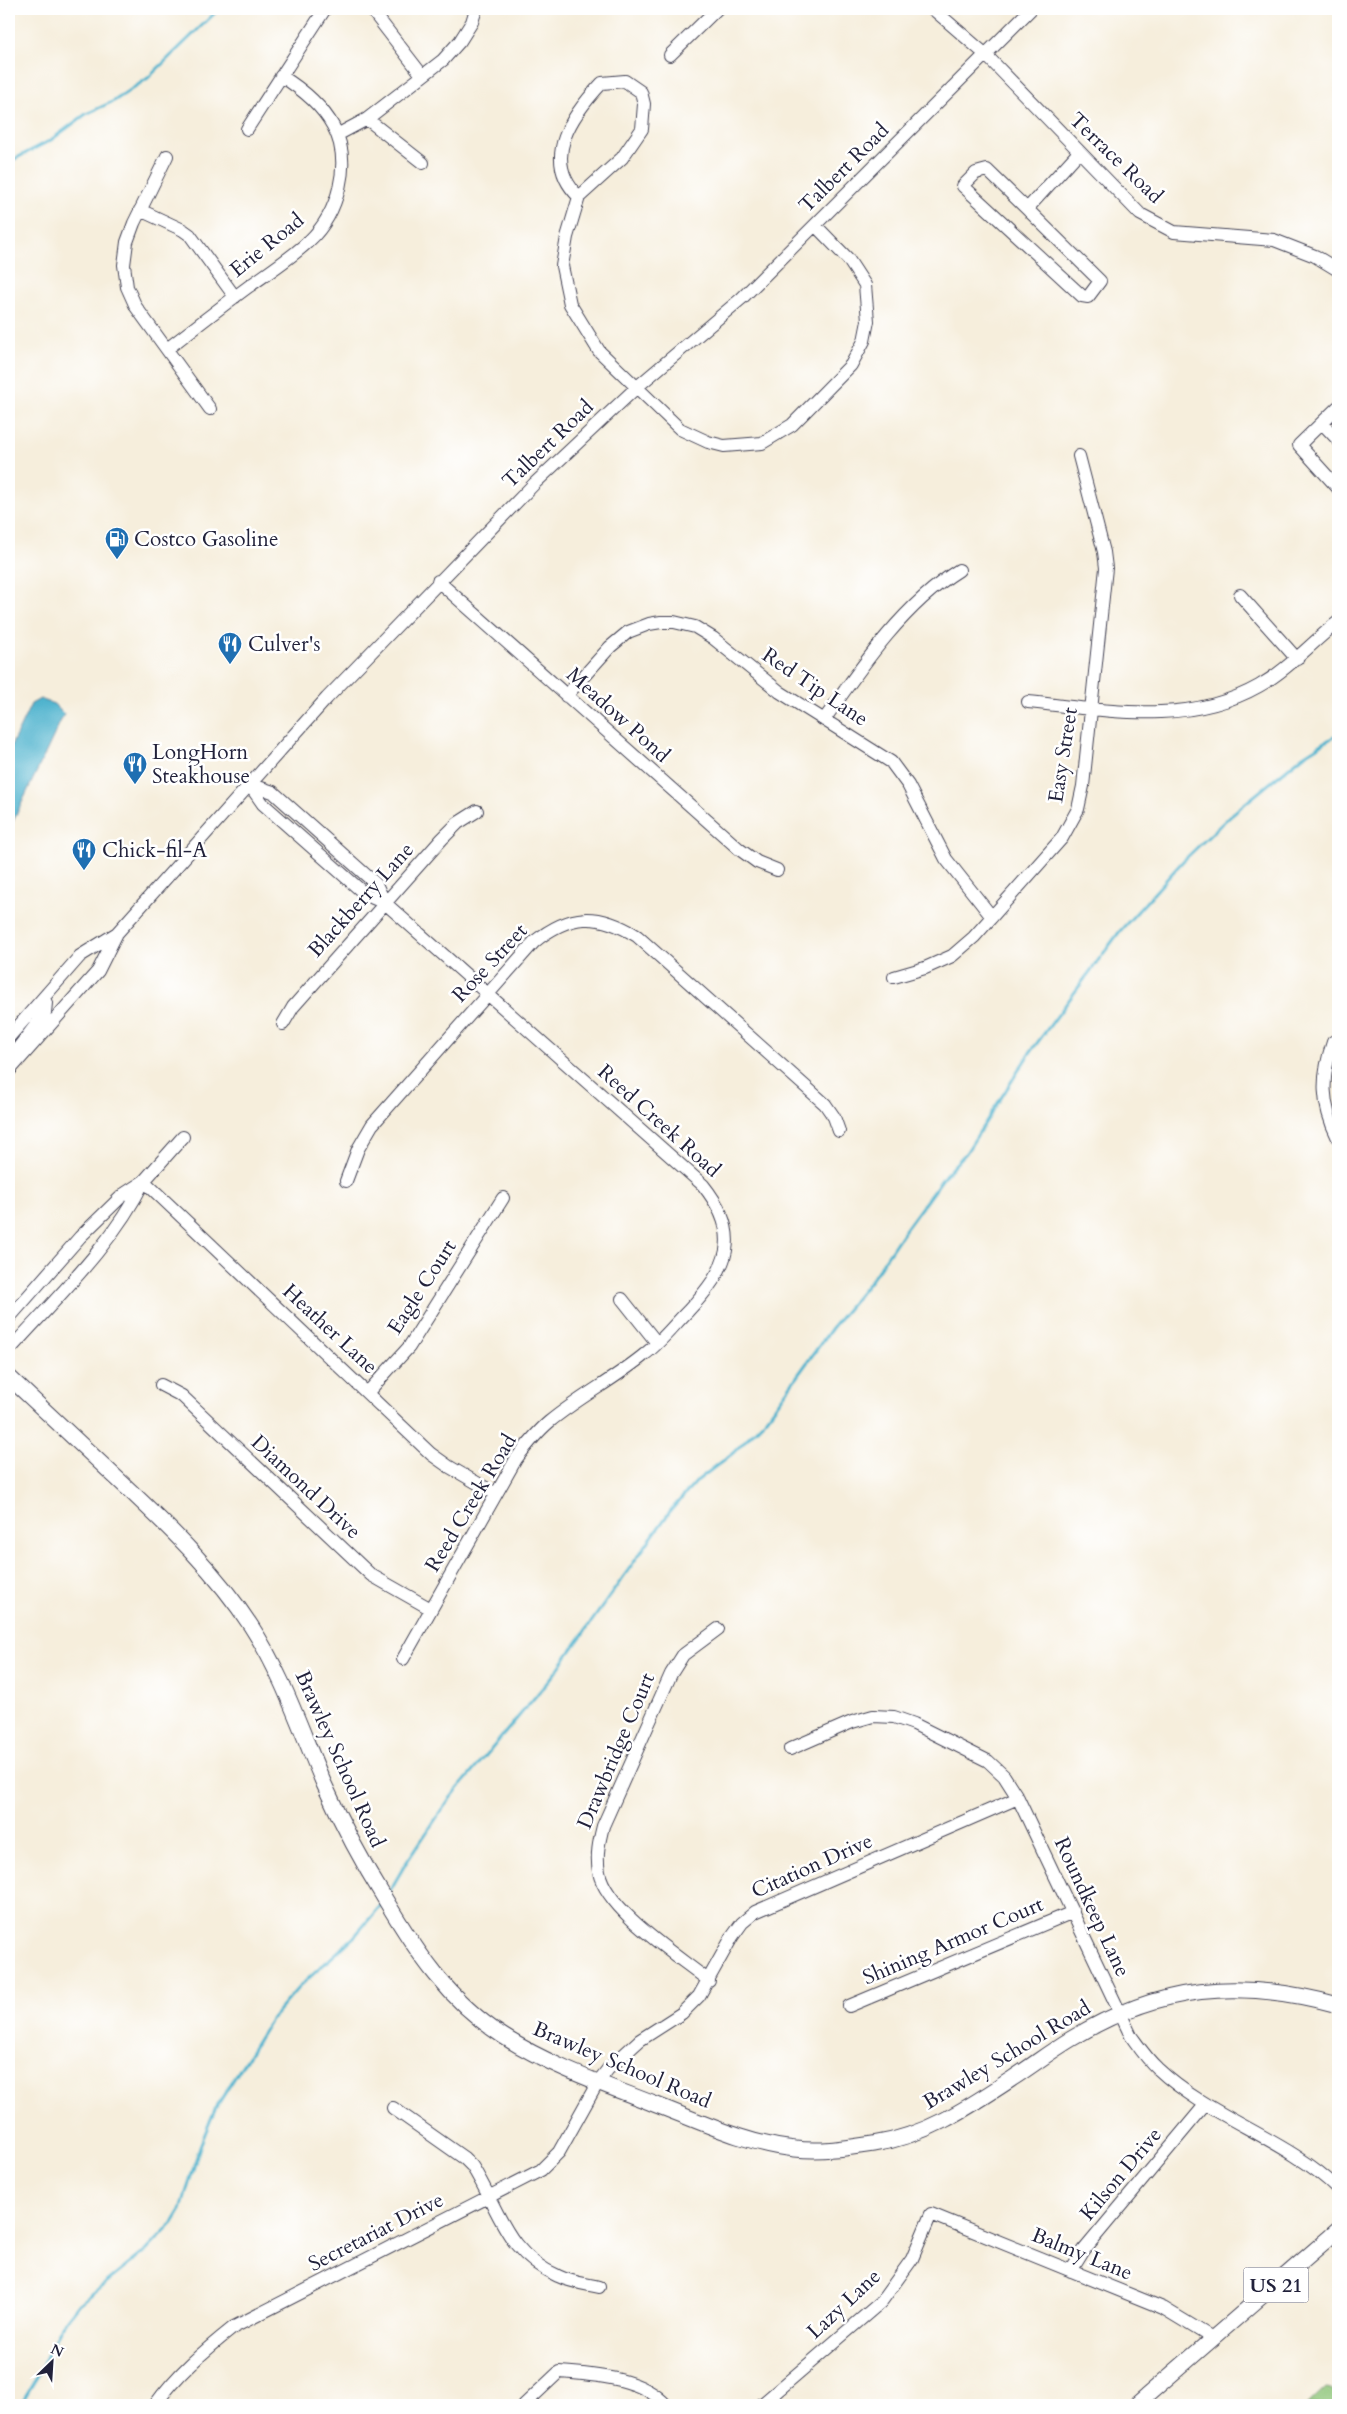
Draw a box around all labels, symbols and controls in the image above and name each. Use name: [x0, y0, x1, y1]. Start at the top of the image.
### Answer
street label: Terrace Road: [1063, 106, 1169, 210]
street label: Talbert Road: [792, 116, 896, 220]
street label: Erie Road: [224, 206, 310, 284]
street label: Talbert Road: [496, 393, 600, 495]
place label: Costco Gasoline: [134, 525, 278, 554]
fuel station icon: Costco Gasoline: [104, 526, 130, 560]
place label: Culver's: [248, 630, 321, 659]
restaurant icon: Culver's: [217, 631, 243, 665]
street label: Red Tip Lane: [756, 641, 874, 733]
street label: Meadow Pond: [560, 661, 676, 769]
street label: Easy Street: [1041, 705, 1085, 805]
place label: LongHorn Steakhouse: [152, 738, 250, 791]
restaurant icon: LongHorn Steakhouse: [122, 751, 148, 785]
place label: Chick-fil-A: [102, 836, 207, 865]
street label: Blackberry Lane: [302, 836, 420, 964]
restaurant icon: Chick-fil-A: [71, 837, 97, 871]
street label: Rose Street: [446, 917, 534, 1009]
street label: Reed Creek Road: [591, 1058, 727, 1184]
street label: Eagle Court: [381, 1234, 464, 1340]
street label: Heather Lane: [276, 1277, 384, 1381]
street label: Diamond Drive: [245, 1428, 367, 1546]
street label: Reed Creek Road: [418, 1429, 524, 1577]
street label: Brawley School Road: [288, 1666, 392, 1852]
street label: Drawbridge Court: [570, 1668, 662, 1833]
street label: Citation Drive: [747, 1826, 877, 1906]
street label: Roundkeep Lane: [1047, 1832, 1137, 1982]
street label: Shining Armor Court: [858, 1890, 1048, 1992]
street label: Brawley School Road: [918, 1993, 1096, 2117]
street label: Brawley School Road: [528, 2014, 716, 2116]
street label: Kilson Drive: [1073, 2121, 1169, 2227]
street label: Secretariat Drive: [303, 2185, 449, 2279]
street label: Balmy Lane: [1027, 2221, 1137, 2287]
street label: Lazy Lane: [801, 2262, 887, 2346]
road number: US 21: [1244, 2268, 1308, 2302]
north arrow: [28, 2336, 78, 2386]
text: N: [48, 2339, 67, 2362]

